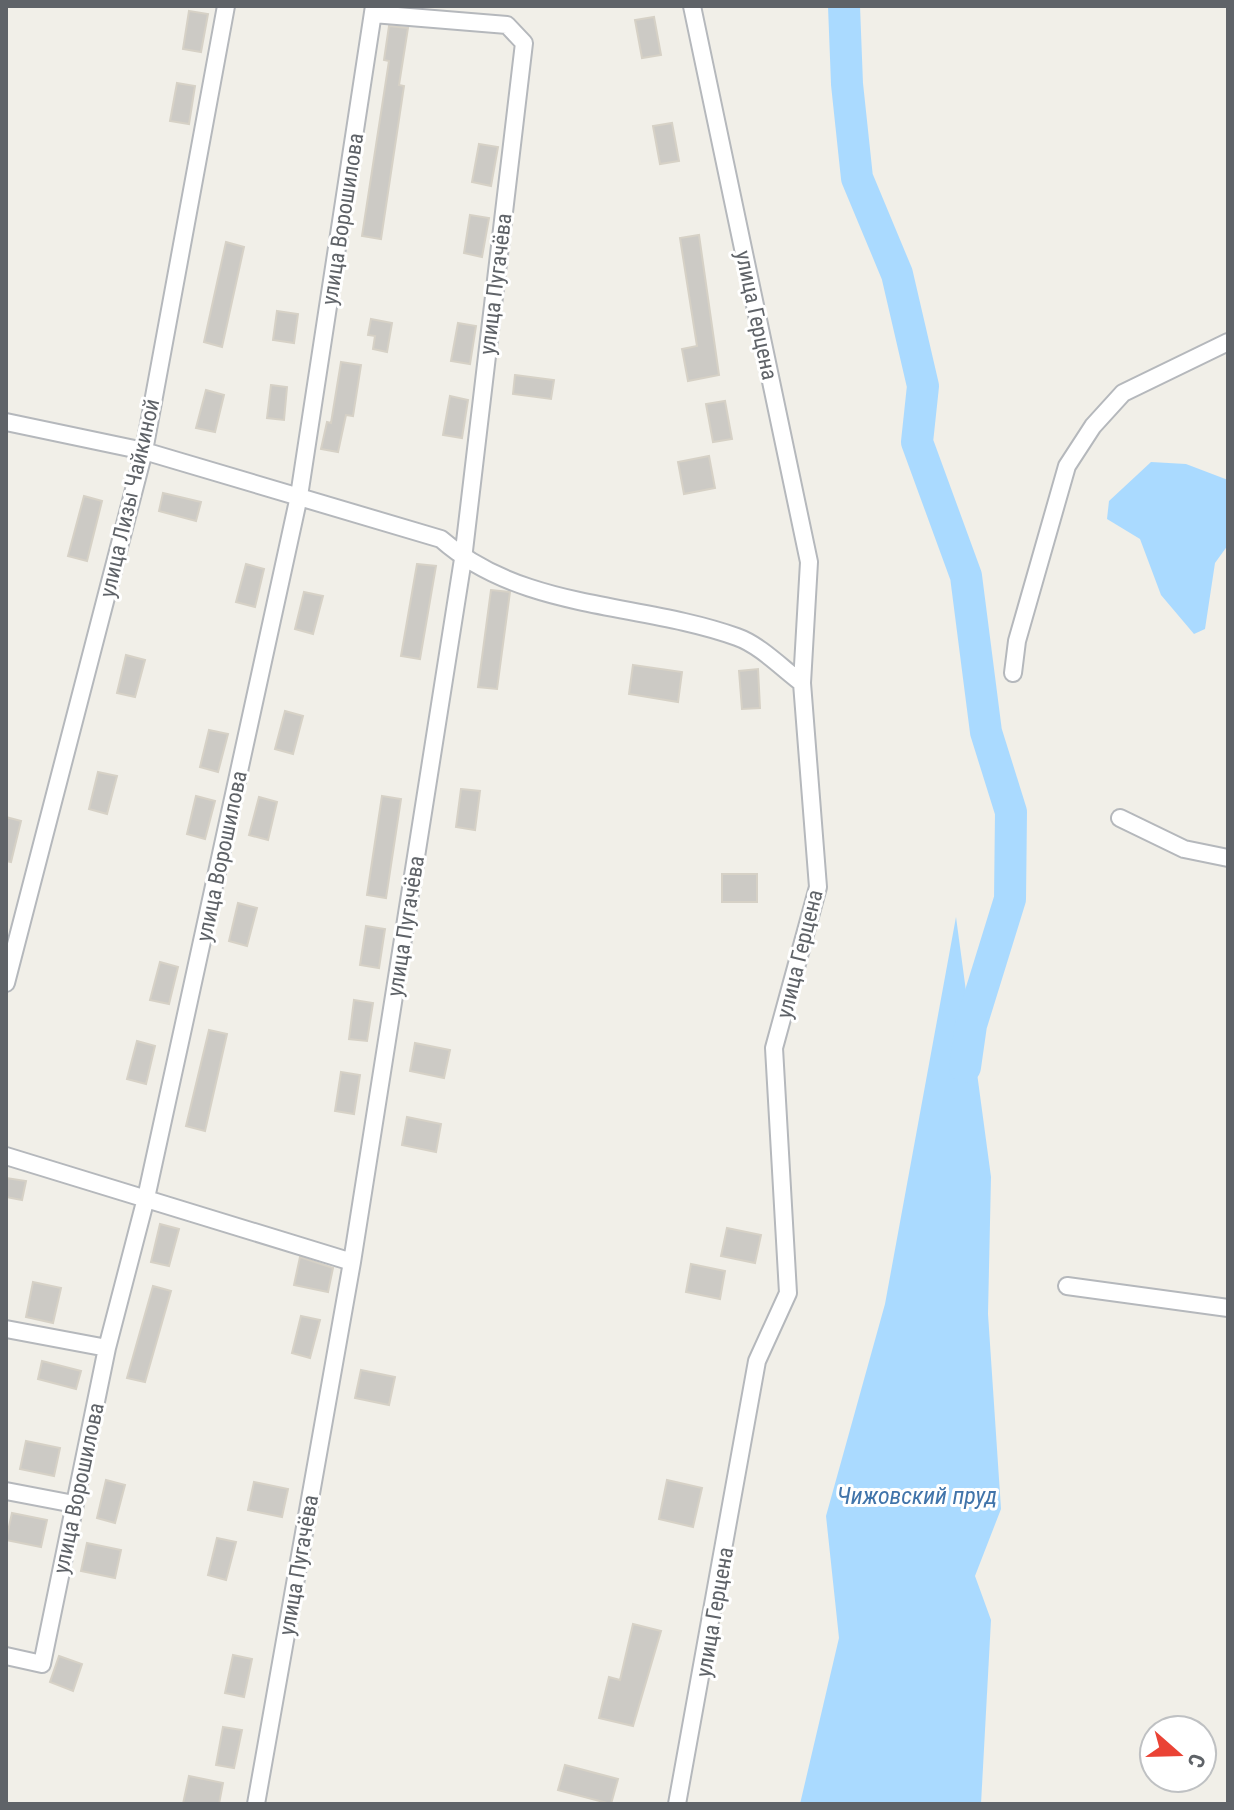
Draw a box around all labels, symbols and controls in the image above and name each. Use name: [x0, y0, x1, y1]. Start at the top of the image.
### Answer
street label: улица Ворошилова: [317, 131, 368, 307]
street label: улица Пугачёва: [474, 212, 517, 356]
street label: улица Герцена: [731, 248, 782, 382]
street label: улица Лизы Чайкиной: [94, 396, 165, 600]
street label: улица Ворошилова: [191, 768, 252, 944]
street label: улица Пугачёва: [382, 854, 429, 998]
street label: улица Герцена: [771, 887, 828, 1021]
street label: улица Ворошилова: [48, 1400, 109, 1576]
water label: Чижовский пруд: [837, 1482, 997, 1510]
street label: улица Пугачёва: [274, 1493, 323, 1637]
street label: улица Герцена: [691, 1545, 738, 1679]
north arrow: [1138, 1714, 1218, 1794]
text: С: [1182, 1750, 1210, 1771]

